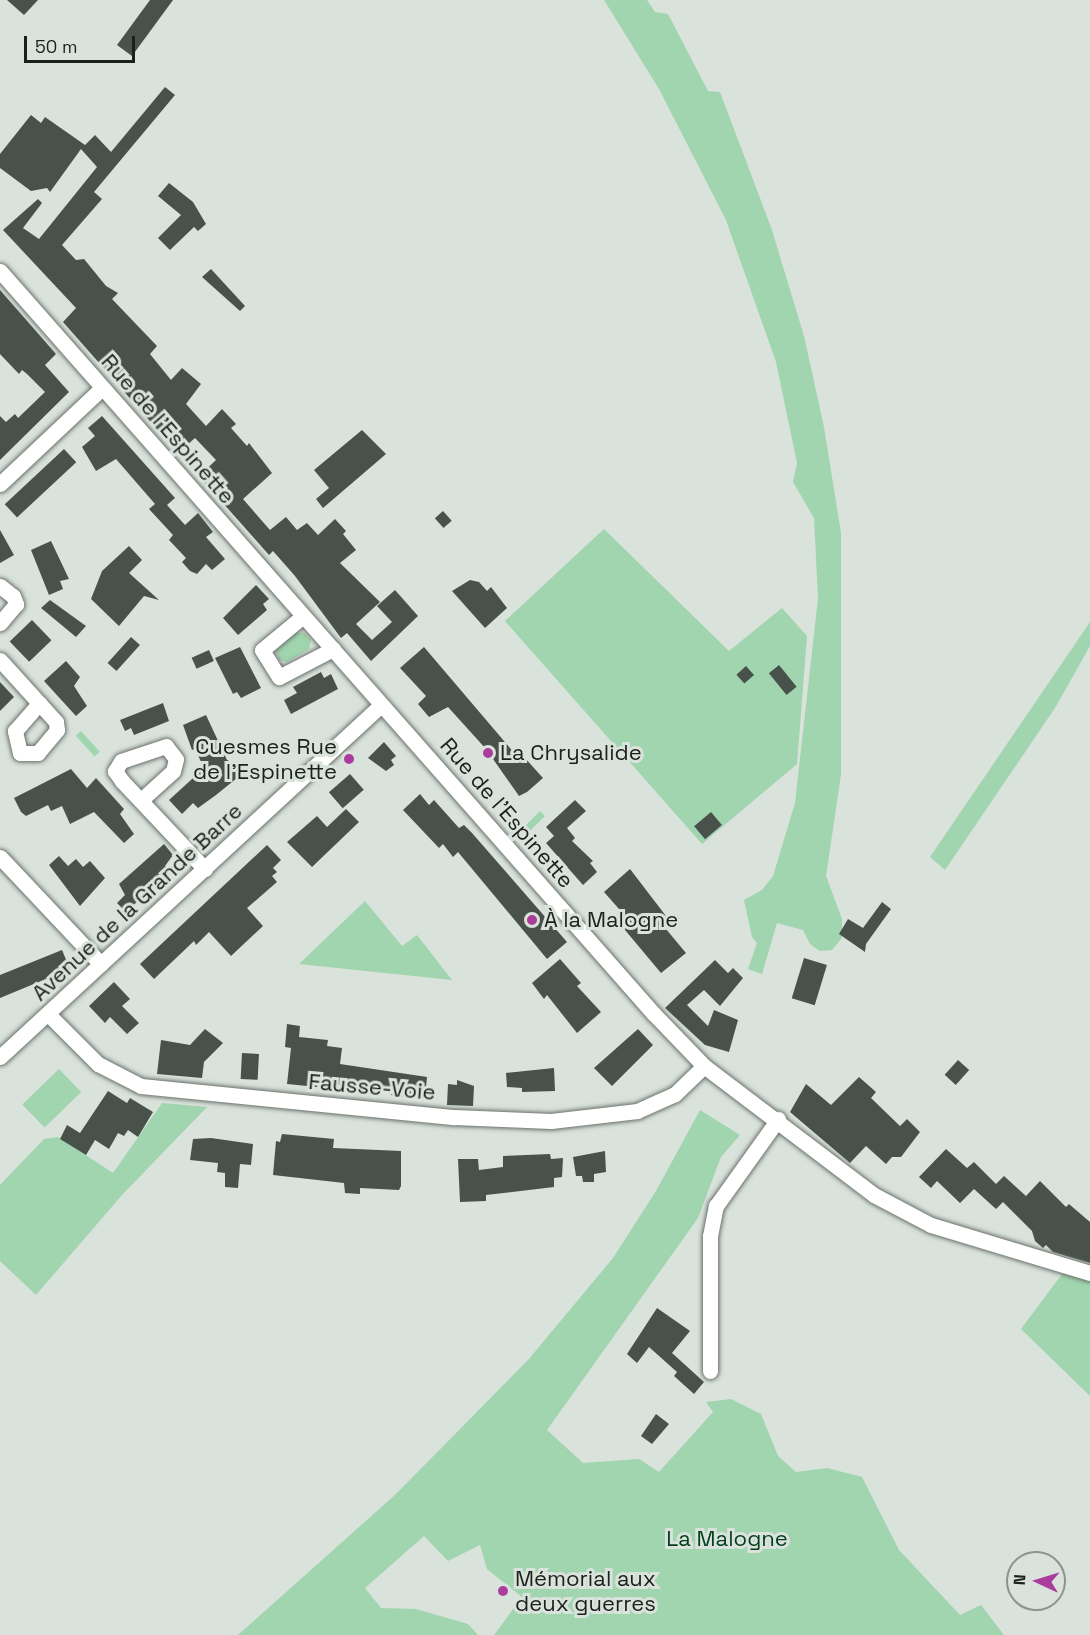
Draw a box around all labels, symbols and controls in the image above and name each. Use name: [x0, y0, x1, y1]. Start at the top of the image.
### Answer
scale bar: [27, 24, 138, 62]
text: 50 m: [35, 35, 77, 58]
street label: Rue de l'Espinette: [96, 349, 240, 509]
place label: Cuesmes Rue de l'Espinette: [193, 733, 337, 784]
street label: Rue de l'Espinette: [435, 733, 579, 893]
place label: La Chrysalide: [500, 740, 642, 766]
marker: La Chrysalide: [481, 746, 495, 760]
marker: Cuesmes Rue de l'Espinette: [342, 752, 356, 766]
street label: Avenue de la Grande Barre: [26, 798, 248, 1006]
place label: À la Malogne: [544, 907, 679, 933]
marker: À la Malogne: [525, 913, 539, 927]
street label: Fausse-Voie: [307, 1068, 437, 1106]
park label: La Malogne: [666, 1526, 788, 1552]
north arrow: [1006, 1551, 1066, 1611]
place label: Mémorial aux deux guerres: [515, 1565, 656, 1616]
text: N: [1009, 1574, 1030, 1586]
marker: Mémorial aux deux guerres: [496, 1584, 510, 1598]

